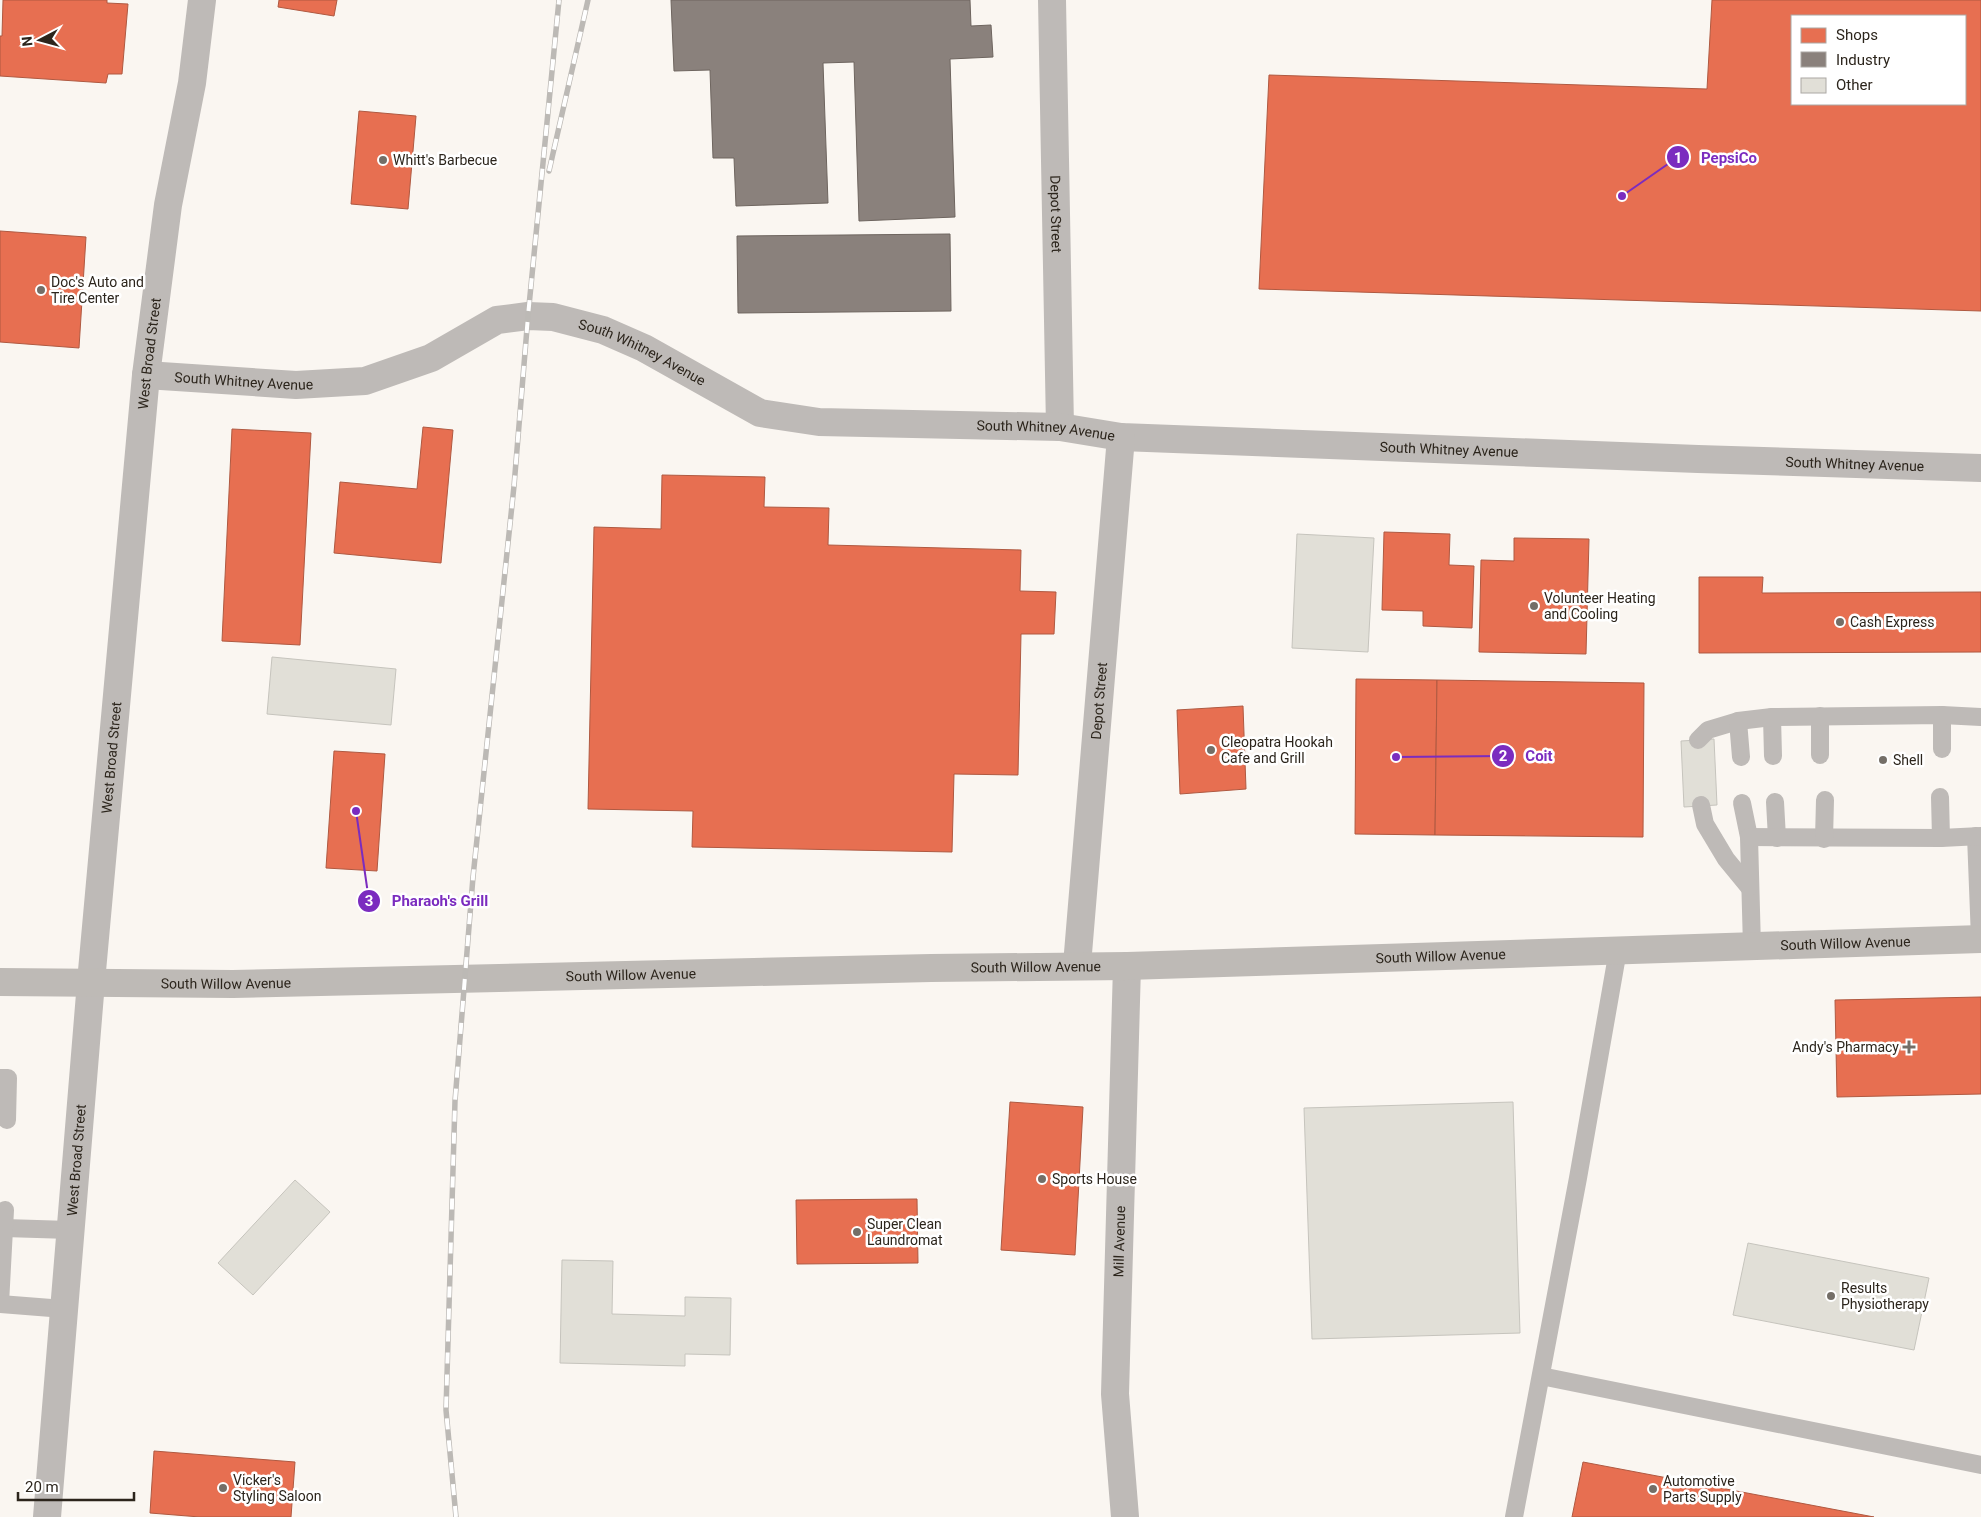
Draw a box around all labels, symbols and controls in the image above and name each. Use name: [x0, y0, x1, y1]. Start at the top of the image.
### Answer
north arrow: [15, 15, 65, 65]
legend: [1791, 15, 1966, 105]
text: Shops: [1836, 26, 1878, 44]
text: N: [19, 36, 36, 47]
text: Industry: [1836, 51, 1890, 69]
text: Other: [1836, 76, 1873, 94]
callout: PepsiCo: [1666, 142, 1767, 172]
text: 1: [1674, 149, 1682, 167]
text: PepsiCo: [1701, 149, 1757, 167]
place label: Whitt's Barbecue: [393, 152, 497, 168]
marker: Whitt's Barbecue: [377, 154, 389, 166]
street label: Depot Street: [1047, 175, 1065, 253]
place label: Doc's Auto and Tire Center: [51, 274, 144, 306]
marker: Doc's Auto and Tire Center: [35, 284, 47, 296]
street label: West Broad Street: [135, 296, 164, 410]
street label: South Whitney Avenue: [577, 316, 708, 389]
street label: South Whitney Avenue: [174, 369, 314, 393]
street label: South Whitney Avenue: [976, 417, 1116, 444]
street label: South Whitney Avenue: [1379, 439, 1519, 460]
street label: South Whitney Avenue: [1785, 454, 1924, 474]
place label: Volunteer Heating and Cooling: [1544, 590, 1656, 622]
marker: Volunteer Heating and Cooling: [1528, 600, 1540, 612]
place label: Cash Express: [1850, 614, 1934, 630]
marker: Cash Express: [1834, 616, 1846, 628]
street label: Depot Street: [1088, 661, 1110, 740]
street label: West Broad Street: [98, 701, 124, 814]
place label: Cleopatra Hookah Cafe and Grill: [1221, 734, 1333, 766]
callout: Coit: [1490, 741, 1562, 771]
marker: Cleopatra Hookah Cafe and Grill: [1205, 744, 1217, 756]
text: 2: [1499, 747, 1508, 765]
text: Coit: [1525, 747, 1553, 765]
place label: Shell: [1893, 752, 1923, 768]
marker: Shell: [1877, 754, 1889, 766]
callout: Pharaoh's Grill: [357, 886, 498, 916]
text: 3: [365, 892, 373, 910]
text: Pharaoh's Grill: [392, 892, 488, 910]
street label: South Willow Avenue: [1780, 933, 1911, 953]
street label: South Willow Avenue: [1375, 946, 1506, 966]
street label: South Willow Avenue: [971, 958, 1101, 976]
street label: South Willow Avenue: [566, 965, 696, 984]
street label: South Willow Avenue: [161, 975, 291, 992]
place label: Andy's Pharmacy: [1792, 1039, 1899, 1055]
marker: Andy's Pharmacy: [1903, 1041, 1915, 1053]
street label: West Broad Street: [64, 1103, 89, 1217]
place label: Sports House: [1052, 1171, 1137, 1187]
marker: Sports House: [1036, 1173, 1048, 1185]
street label: Mill Avenue: [1110, 1205, 1128, 1278]
place label: Super Clean Laundromat: [867, 1216, 943, 1248]
marker: Super Clean Laundromat: [851, 1226, 863, 1238]
place label: Results Physiotherapy: [1841, 1280, 1929, 1312]
marker: Results Physiotherapy: [1825, 1290, 1837, 1302]
scale bar: [18, 1470, 134, 1502]
place label: Vicker's Styling Saloon: [233, 1472, 321, 1504]
place label: Automotive Parts Supply: [1663, 1473, 1742, 1505]
text: 20 m: [25, 1478, 59, 1496]
marker: Vicker's Styling Saloon: [217, 1482, 229, 1494]
marker: Automotive Parts Supply: [1647, 1483, 1659, 1495]

